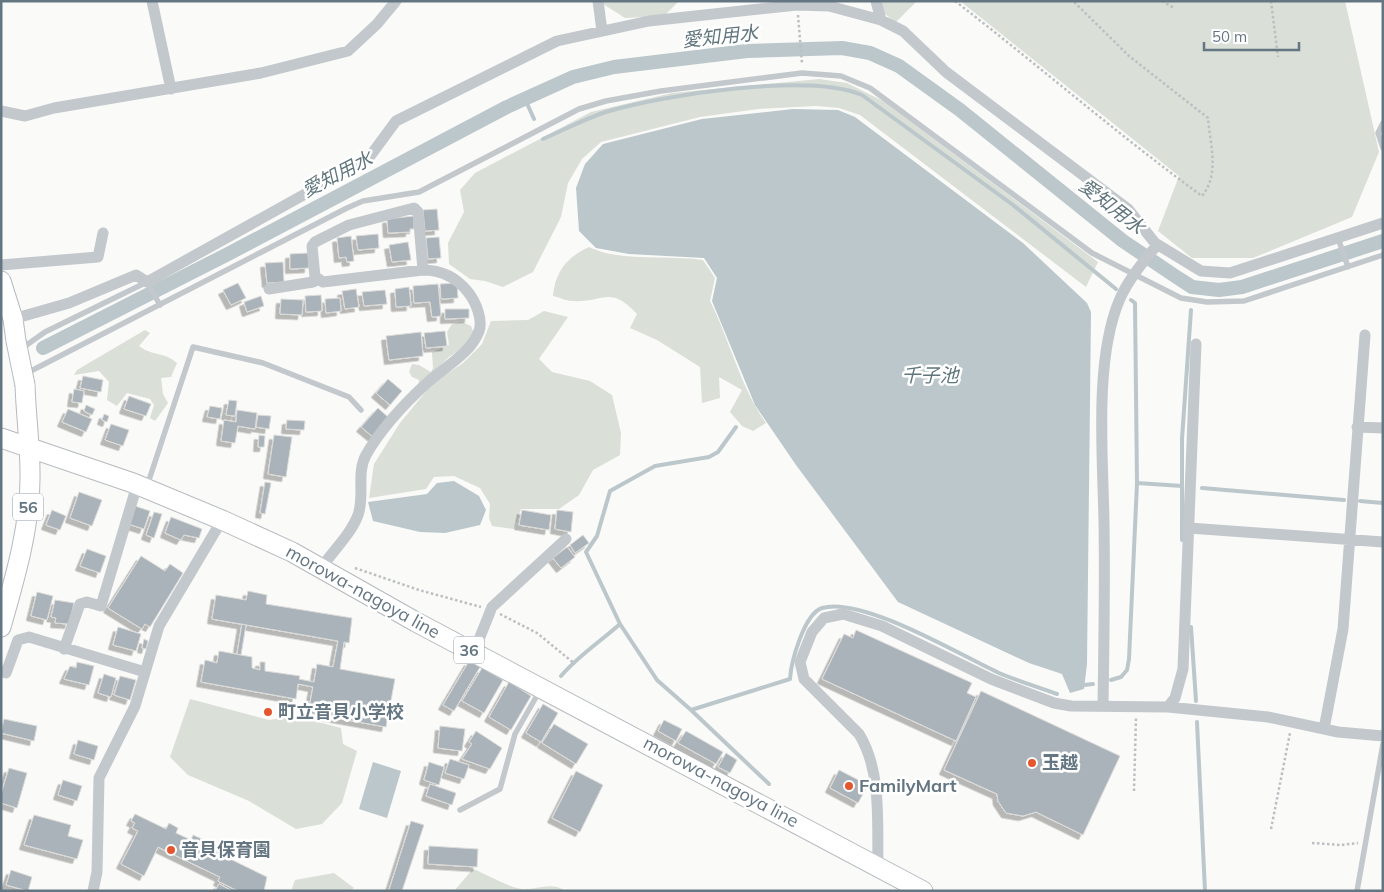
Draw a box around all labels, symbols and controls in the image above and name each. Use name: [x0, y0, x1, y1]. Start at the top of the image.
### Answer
water label: 愛知用水: [681, 20, 761, 52]
scale bar: [1204, 20, 1299, 52]
text: 50 m: [1212, 27, 1247, 46]
water label: 愛知用水: [298, 145, 378, 202]
water label: 愛知用水: [1075, 173, 1151, 240]
water label: 千子池: [901, 363, 960, 387]
road number: 56: [13, 494, 43, 520]
street label: morowa-nagoya line: [282, 540, 444, 643]
road number: 36: [454, 636, 484, 664]
place label: 町立音貝小学校: [278, 700, 404, 723]
marker: 町立音貝小学校: [262, 706, 274, 718]
street label: morowa-nagoya line: [640, 731, 803, 832]
place label: 玉越: [1042, 751, 1078, 774]
marker: 玉越: [1026, 757, 1038, 769]
place label: FamilyMart: [859, 774, 957, 797]
marker: FamilyMart: [843, 780, 855, 792]
place label: 音貝保育園: [181, 838, 271, 861]
marker: 音貝保育園: [165, 844, 177, 856]

